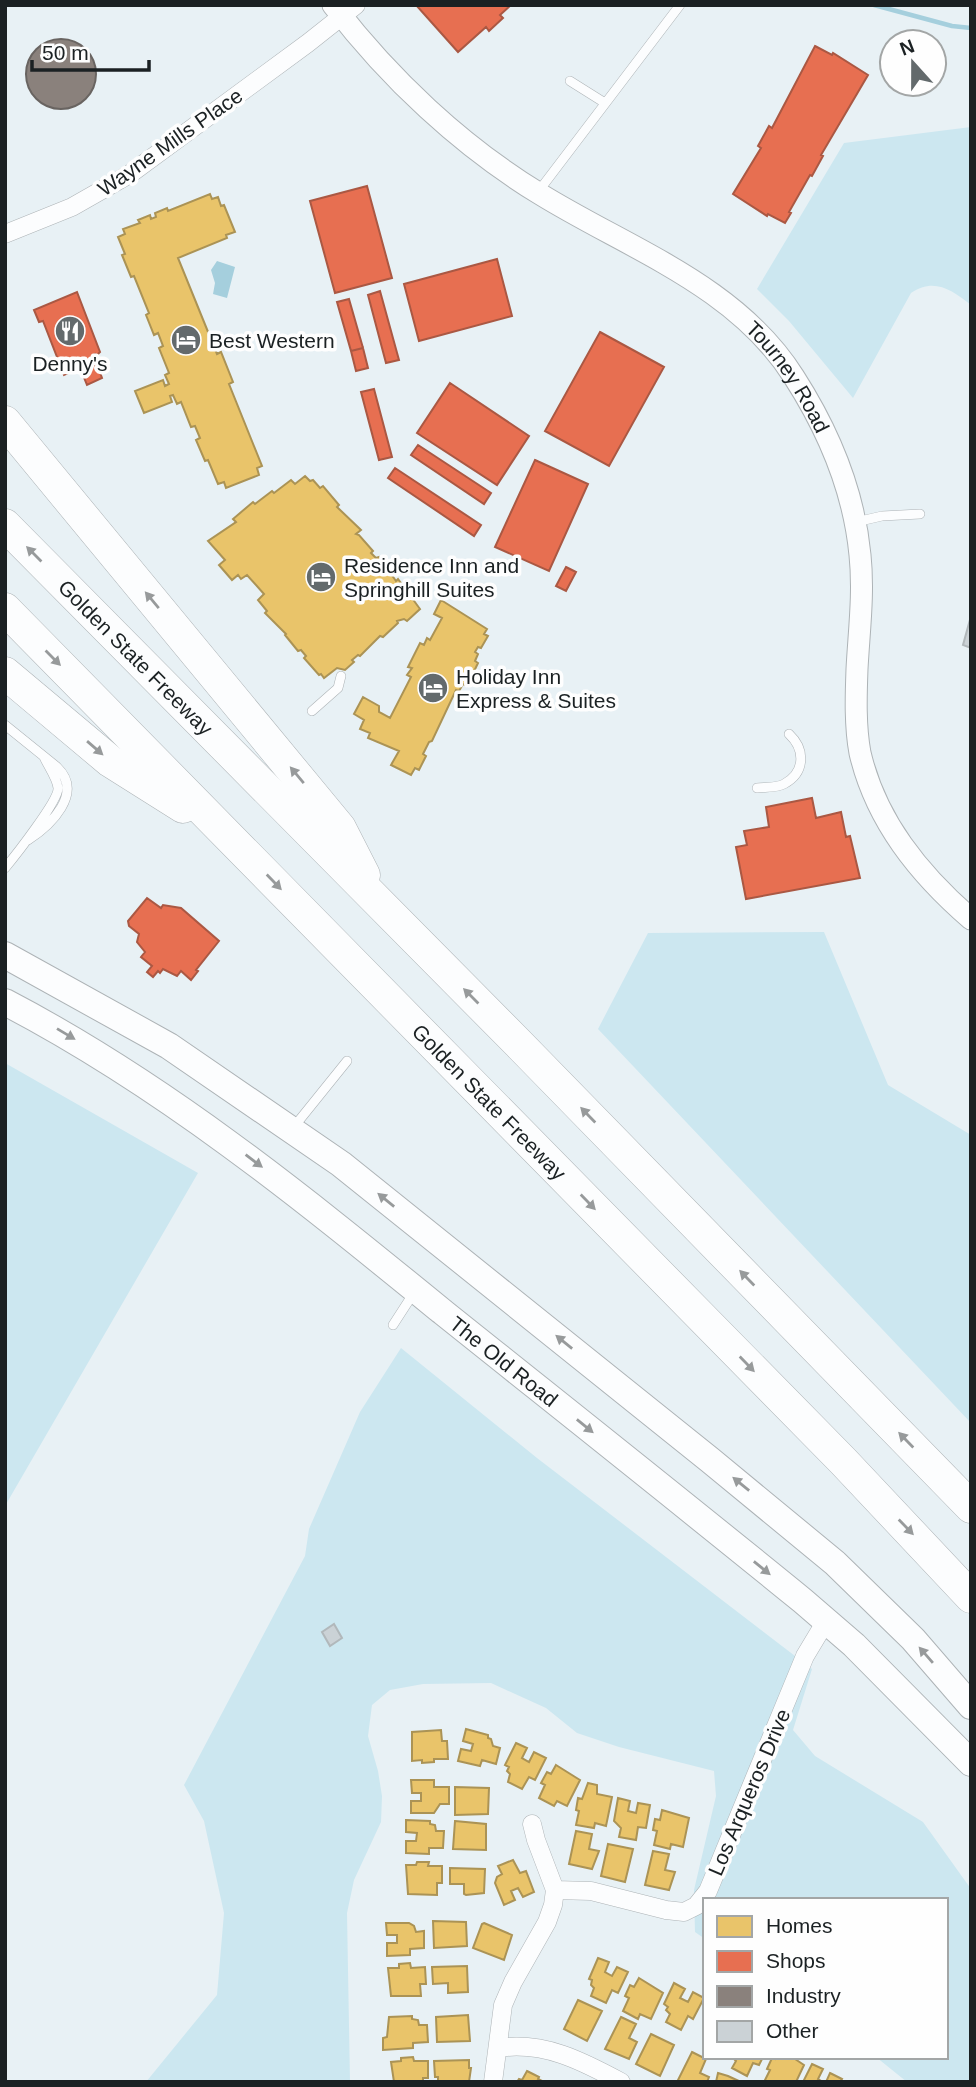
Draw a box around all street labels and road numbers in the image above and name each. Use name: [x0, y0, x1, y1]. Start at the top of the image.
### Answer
street label: Wayne Mills Place: [93, 84, 247, 200]
street label: Tourney Road: [742, 316, 834, 436]
street label: Golden State Freeway: [54, 575, 218, 740]
street label: Golden State Freeway: [408, 1019, 571, 1185]
street label: The Old Road: [446, 1311, 563, 1411]
street label: Los Arqueros Drive: [704, 1705, 794, 1879]

